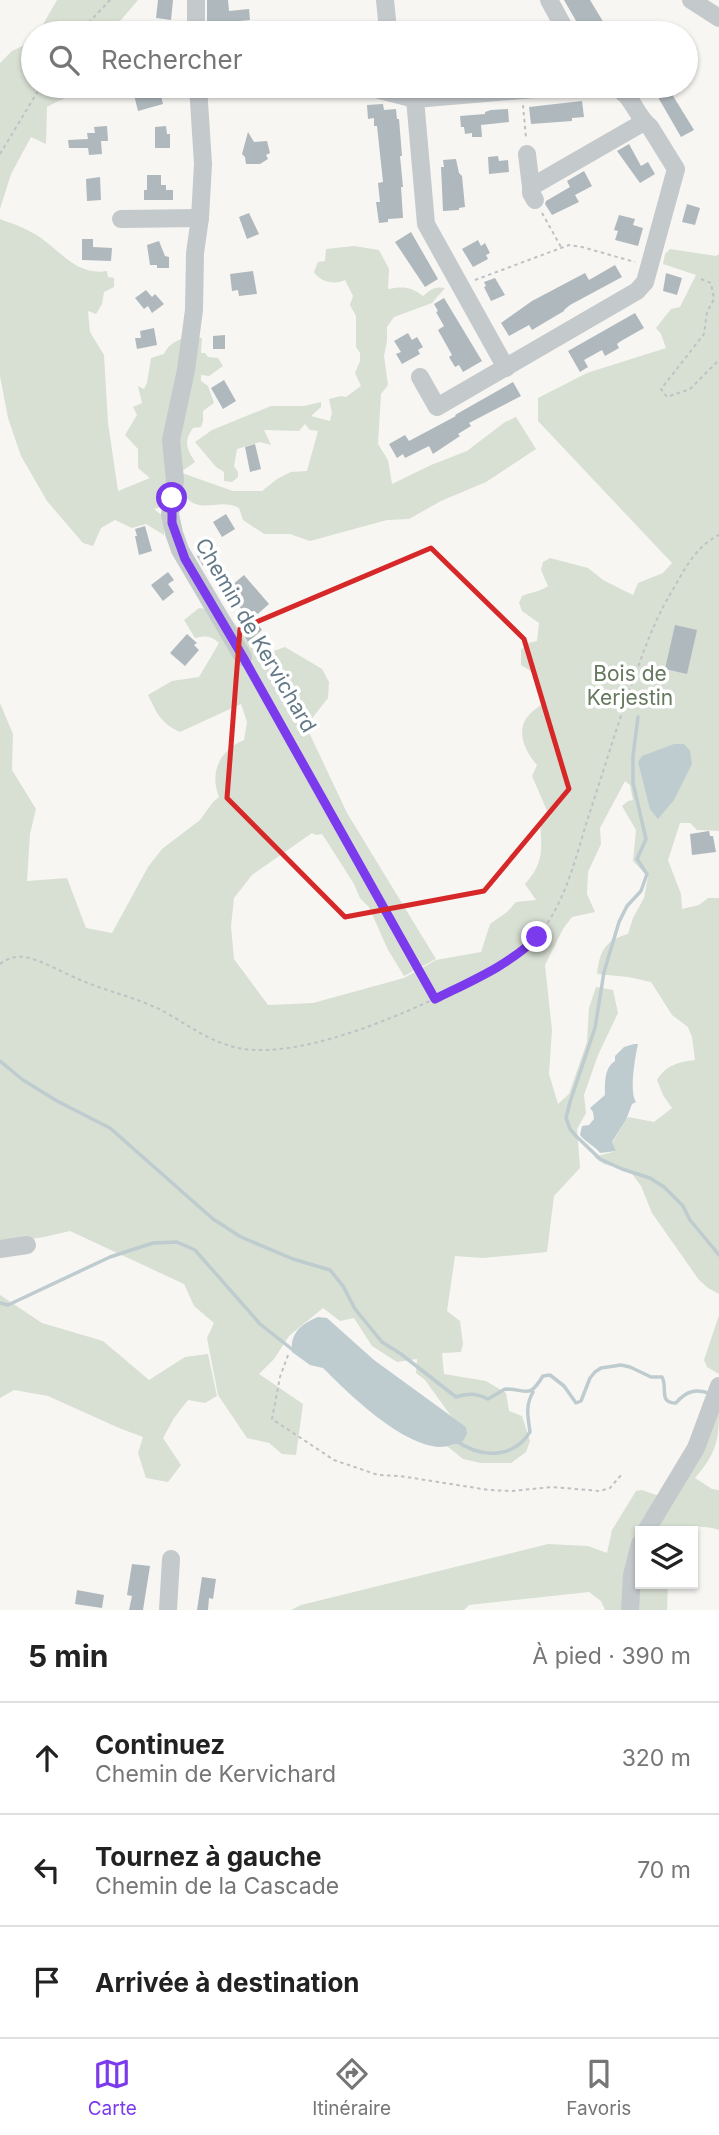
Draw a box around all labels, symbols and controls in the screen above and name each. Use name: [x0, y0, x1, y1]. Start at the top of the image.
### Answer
search box: [21, 21, 698, 98]
icon: search: [45, 41, 83, 79]
text: Rechercher: [101, 44, 242, 75]
route start: [156, 482, 187, 513]
street label: Chemin de Kervichard: [190, 533, 322, 737]
park label: Bois de Kerjestin: [587, 661, 673, 710]
route end: [521, 921, 552, 952]
map controls: [635, 1526, 698, 1589]
button: layers: [635, 1526, 698, 1589]
text: 5 min: [28, 1638, 108, 1674]
text: À pied · 390 m: [532, 1642, 691, 1670]
text: Continuez: [95, 1729, 225, 1760]
icon: ahead: [28, 1739, 66, 1777]
text: 320 m: [622, 1744, 691, 1772]
text: Chemin de Kervichard: [95, 1760, 336, 1788]
text: Tournez à gauche: [95, 1841, 321, 1872]
icon: left: [28, 1851, 66, 1889]
text: 70 m: [637, 1856, 691, 1884]
text: Chemin de la Cascade: [95, 1872, 339, 1900]
icon: arrive: [28, 1963, 66, 2001]
text: Arrivée à destination: [95, 1967, 360, 1998]
tab: Carte: [88, 2055, 137, 2120]
tab: Itinéraire: [312, 2055, 391, 2120]
tab: Favoris: [566, 2055, 631, 2120]

